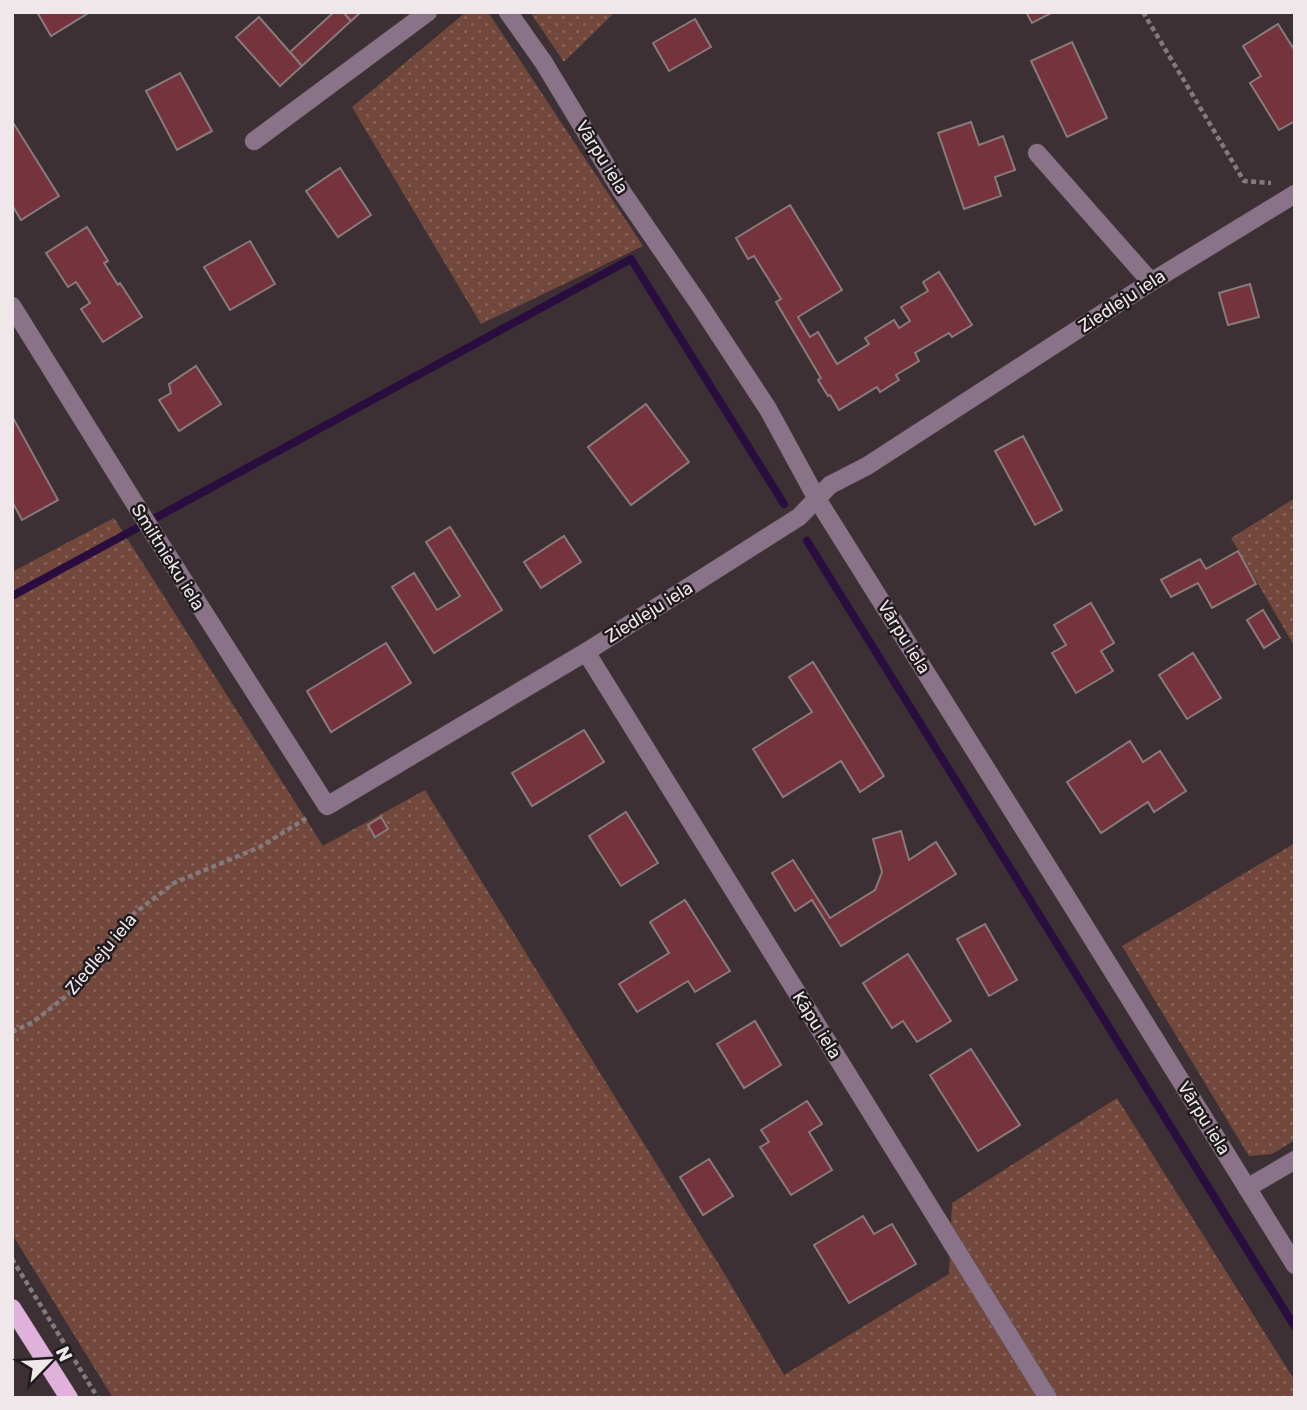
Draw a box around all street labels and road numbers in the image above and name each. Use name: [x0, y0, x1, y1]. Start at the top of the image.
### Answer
street label: Vārpu iela: [571, 116, 633, 198]
street label: Ziedleju iela: [1075, 265, 1169, 337]
street label: Smiltnieku iela: [126, 500, 210, 614]
street label: Ziedleju iela: [601, 576, 697, 648]
street label: Vārpu iela: [873, 596, 935, 678]
street label: Ziedleju iela: [61, 909, 141, 999]
street label: Kāpu iela: [788, 987, 846, 1063]
street label: Vārpu iela: [1173, 1077, 1235, 1159]

